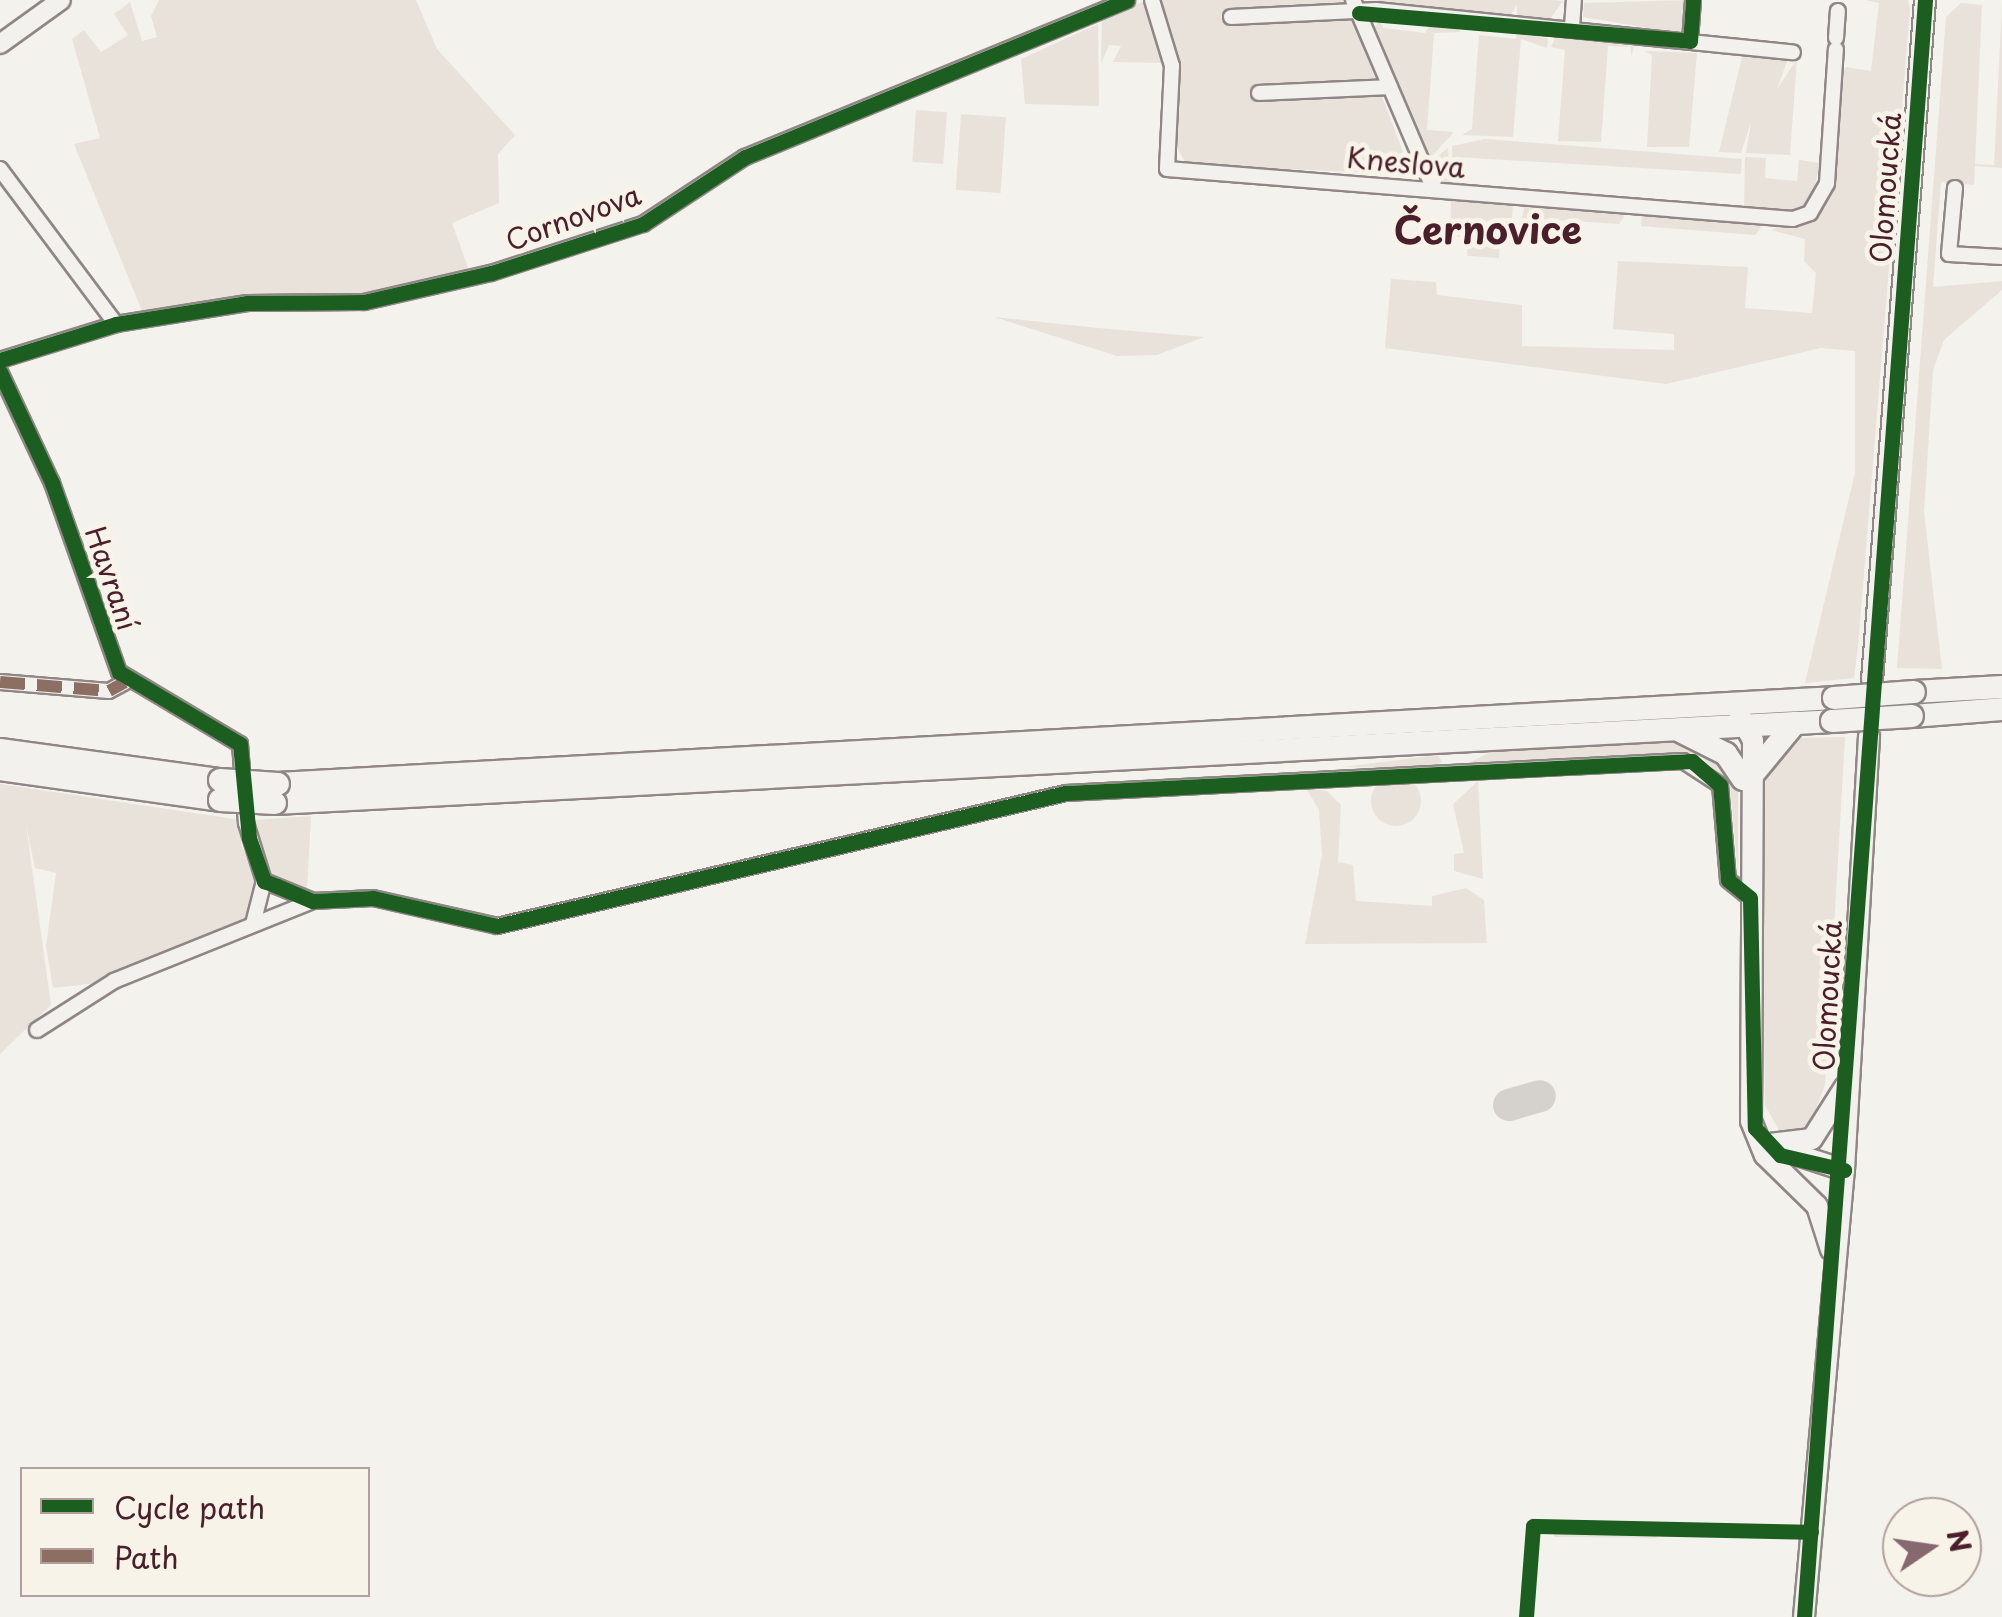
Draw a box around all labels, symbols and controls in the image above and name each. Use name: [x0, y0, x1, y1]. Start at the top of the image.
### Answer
street label: Olomoucká: [1863, 112, 1907, 264]
street label: Kneslova: [1345, 140, 1467, 184]
street label: Cornovova: [501, 177, 645, 257]
district label: Černovice: [1394, 206, 1582, 252]
street label: Havraní: [79, 522, 145, 634]
street label: Olomoucká: [1806, 920, 1848, 1072]
legend: [20, 1467, 370, 1597]
text: Cycle path: [114, 1484, 265, 1529]
north arrow: [1882, 1497, 1982, 1597]
text: N: [1936, 1525, 1983, 1556]
text: Path: [114, 1534, 179, 1579]

